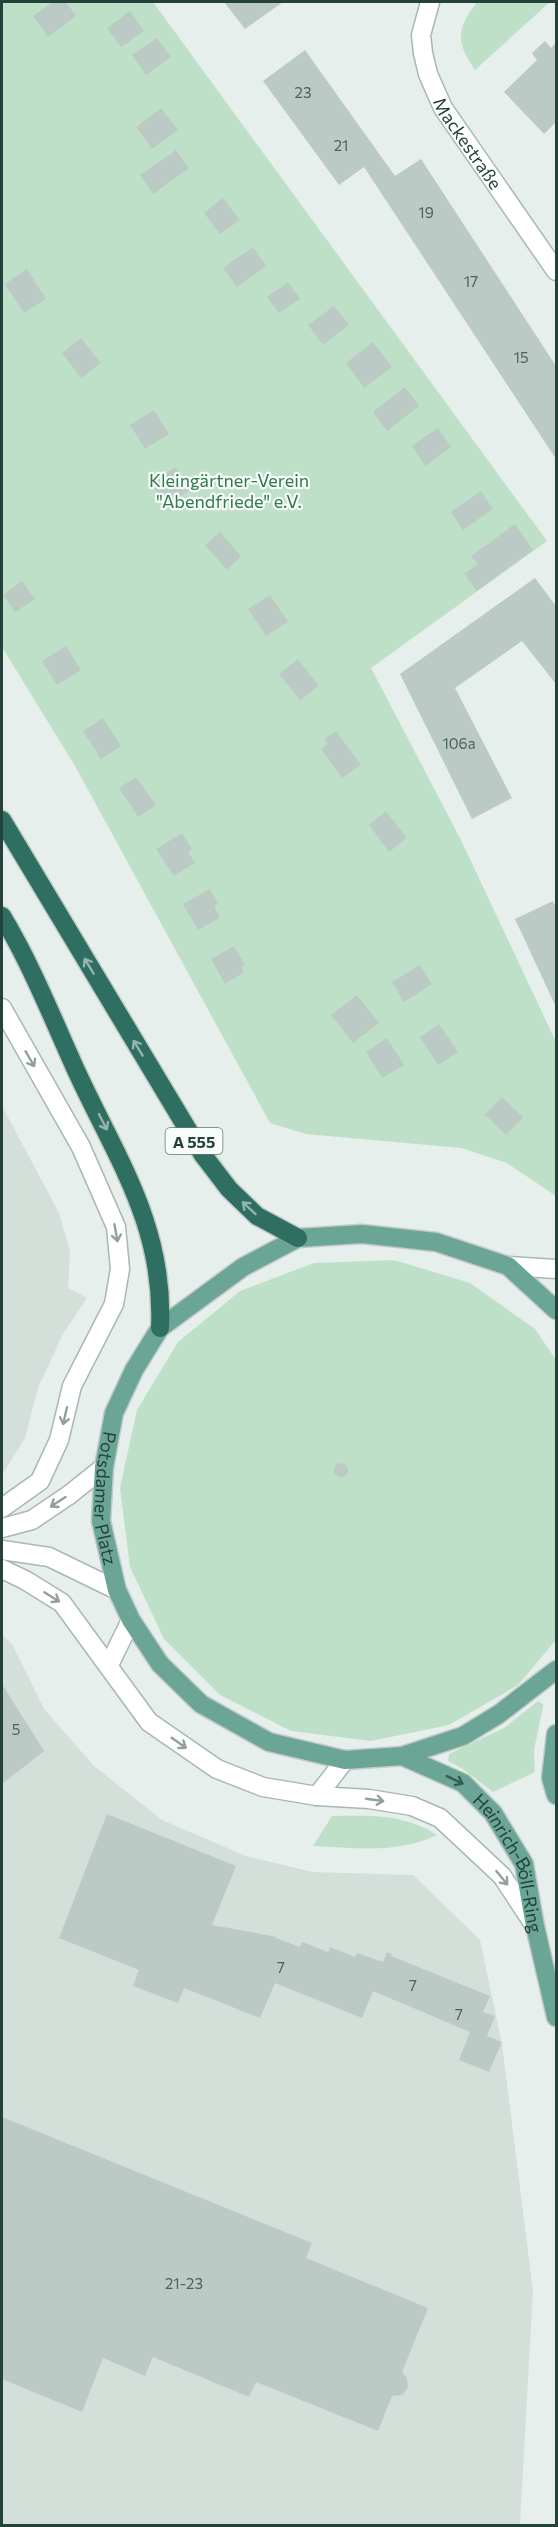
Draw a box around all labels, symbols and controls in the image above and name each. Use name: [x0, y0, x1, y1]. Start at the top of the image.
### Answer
house number: 23: [295, 83, 311, 101]
street label: Mackestraße: [429, 94, 507, 193]
house number: 21: [334, 136, 348, 154]
house number: 19: [418, 203, 434, 221]
house number: 17: [464, 272, 478, 290]
house number: 15: [513, 348, 529, 366]
park label: Kleingärtner-Verein "Abendfriede" e.V.: [149, 469, 309, 512]
house number: 106a: [442, 734, 476, 752]
one-way arrow: [82, 958, 94, 975]
one-way arrow: [132, 1040, 144, 1057]
one-way arrow: [25, 1050, 37, 1067]
one-way arrow: [97, 1113, 109, 1130]
road number: A 555: [166, 1128, 222, 1154]
one-way arrow: [241, 1201, 256, 1215]
one-way arrow: [111, 1223, 122, 1243]
one-way arrow: [58, 1407, 70, 1426]
street label: Potsdamer Platz: [90, 1430, 122, 1567]
one-way arrow: [50, 1497, 67, 1509]
one-way arrow: [44, 1591, 61, 1604]
house number: 5: [12, 1720, 20, 1738]
one-way arrow: [170, 1737, 187, 1749]
one-way arrow: [446, 1775, 464, 1786]
street label: Heinrich-Böll-Ring: [469, 1789, 547, 1935]
one-way arrow: [365, 1795, 384, 1806]
one-way arrow: [495, 1870, 508, 1886]
house number: 7: [277, 1958, 285, 1976]
house number: 7: [409, 1976, 417, 1994]
house number: 7: [455, 2005, 463, 2023]
house number: 21-23: [165, 2274, 203, 2292]

